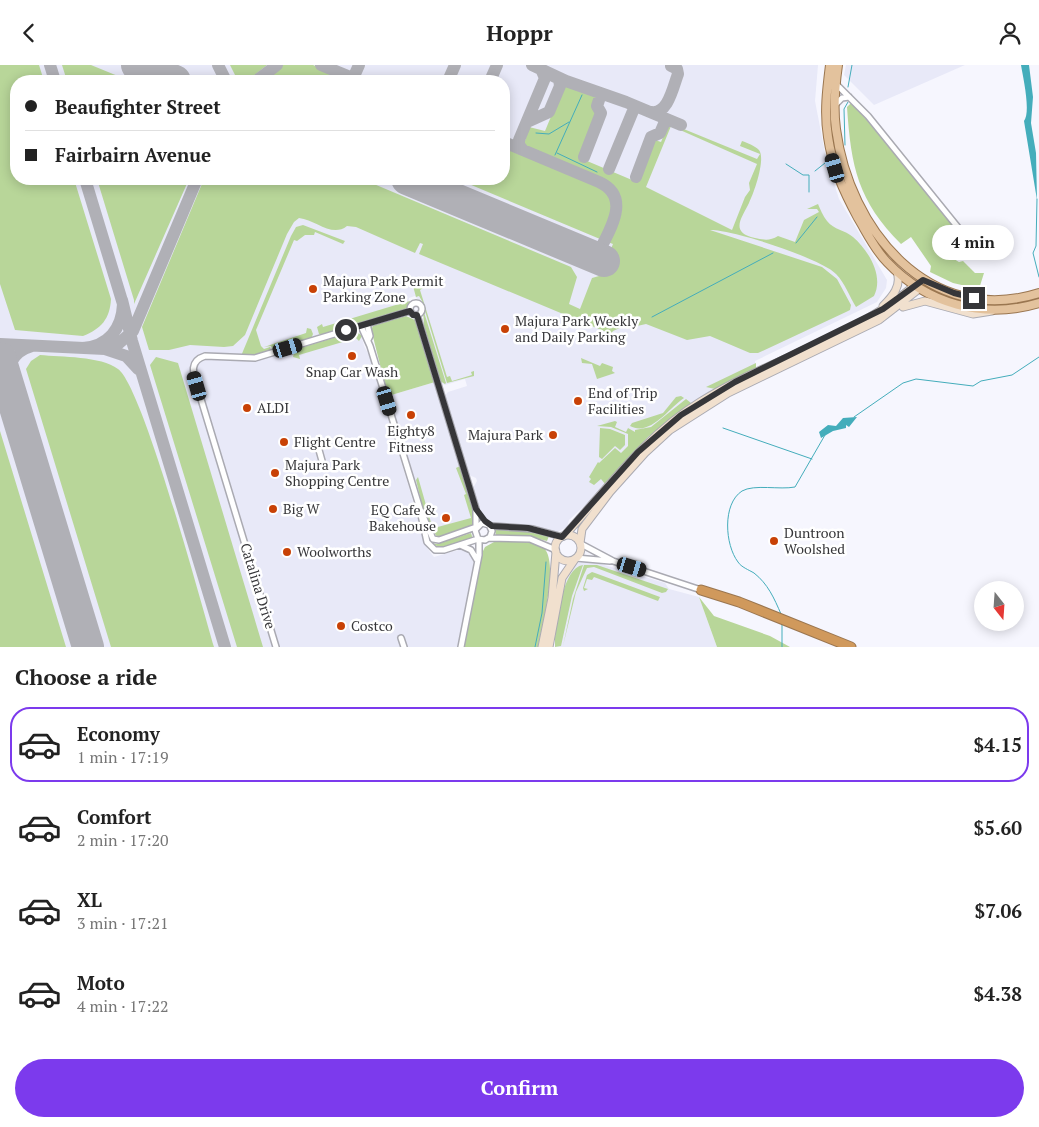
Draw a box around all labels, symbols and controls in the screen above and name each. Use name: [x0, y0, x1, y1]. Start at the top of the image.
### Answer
text: Hoppr: [486, 18, 553, 47]
icon: back: [15, 19, 43, 47]
icon: person: [996, 19, 1024, 47]
text: Beaufighter Street: [55, 94, 221, 119]
text: Fairbairn Avenue: [55, 142, 211, 167]
car: [823, 152, 846, 184]
callout: 4 min: [933, 225, 1015, 261]
text: 4 min: [951, 231, 995, 253]
place label: Majura Park Permit Parking Zone: [323, 271, 444, 306]
marker: Majura Park Permit Parking Zone: [307, 283, 319, 295]
route end: [963, 287, 985, 309]
place label: Majura Park Weekly and Daily Parking: [515, 311, 639, 346]
route start: [335, 319, 357, 341]
marker: Majura Park Weekly and Daily Parking: [499, 323, 511, 335]
car: [271, 336, 304, 360]
marker: Snap Car Wash: [346, 350, 358, 362]
place label: Snap Car Wash: [306, 362, 398, 381]
car: [185, 370, 208, 402]
place label: End of Trip Facilities: [588, 383, 657, 418]
car: [375, 384, 398, 418]
marker: End of Trip Facilities: [572, 395, 584, 407]
place label: ALDI: [257, 398, 289, 417]
marker: ALDI: [241, 402, 253, 414]
marker: Eighty8 Fitness: [405, 409, 417, 421]
place label: Eighty8 Fitness: [387, 421, 435, 456]
place label: Majura Park: [468, 425, 544, 444]
marker: Majura Park: [547, 429, 559, 441]
place label: Flight Centre: [294, 432, 376, 451]
marker: Flight Centre: [278, 436, 290, 448]
place label: Majura Park Shopping Centre: [285, 455, 389, 490]
marker: Majura Park Shopping Centre: [269, 467, 281, 479]
place label: Big W: [283, 499, 321, 518]
place label: EQ Cafe & Bakehouse: [369, 500, 436, 535]
marker: Big W: [267, 503, 279, 515]
marker: EQ Cafe & Bakehouse: [440, 512, 452, 524]
place label: Duntroon Woolshed: [784, 523, 845, 558]
marker: Duntroon Woolshed: [768, 535, 780, 547]
street label: Catalina Drive: [236, 541, 281, 631]
place label: Woolworths: [297, 542, 371, 561]
marker: Woolworths: [281, 546, 293, 558]
car: [615, 555, 648, 579]
north arrow: [974, 581, 1024, 631]
map controls: [974, 581, 1024, 631]
place label: Costco: [351, 616, 393, 635]
marker: Costco: [335, 620, 347, 632]
text: Choose a ride: [15, 662, 157, 691]
text: Economy: [77, 721, 160, 746]
icon: car: [17, 722, 62, 767]
text: $4.15: [973, 732, 1022, 757]
text: 1 min · 17:19: [77, 746, 169, 768]
text: Comfort: [77, 804, 152, 829]
icon: car: [17, 805, 62, 850]
text: $5.60: [973, 815, 1022, 840]
text: 2 min · 17:20: [77, 829, 169, 851]
text: XL: [77, 887, 102, 912]
icon: car: [17, 888, 62, 933]
text: $7.06: [974, 898, 1022, 923]
text: 3 min · 17:21: [77, 912, 169, 934]
text: Moto: [77, 970, 125, 995]
icon: car: [17, 971, 62, 1016]
text: $4.38: [973, 981, 1022, 1006]
text: 4 min · 17:22: [77, 995, 169, 1017]
button: Confirm: [15, 1059, 1024, 1117]

